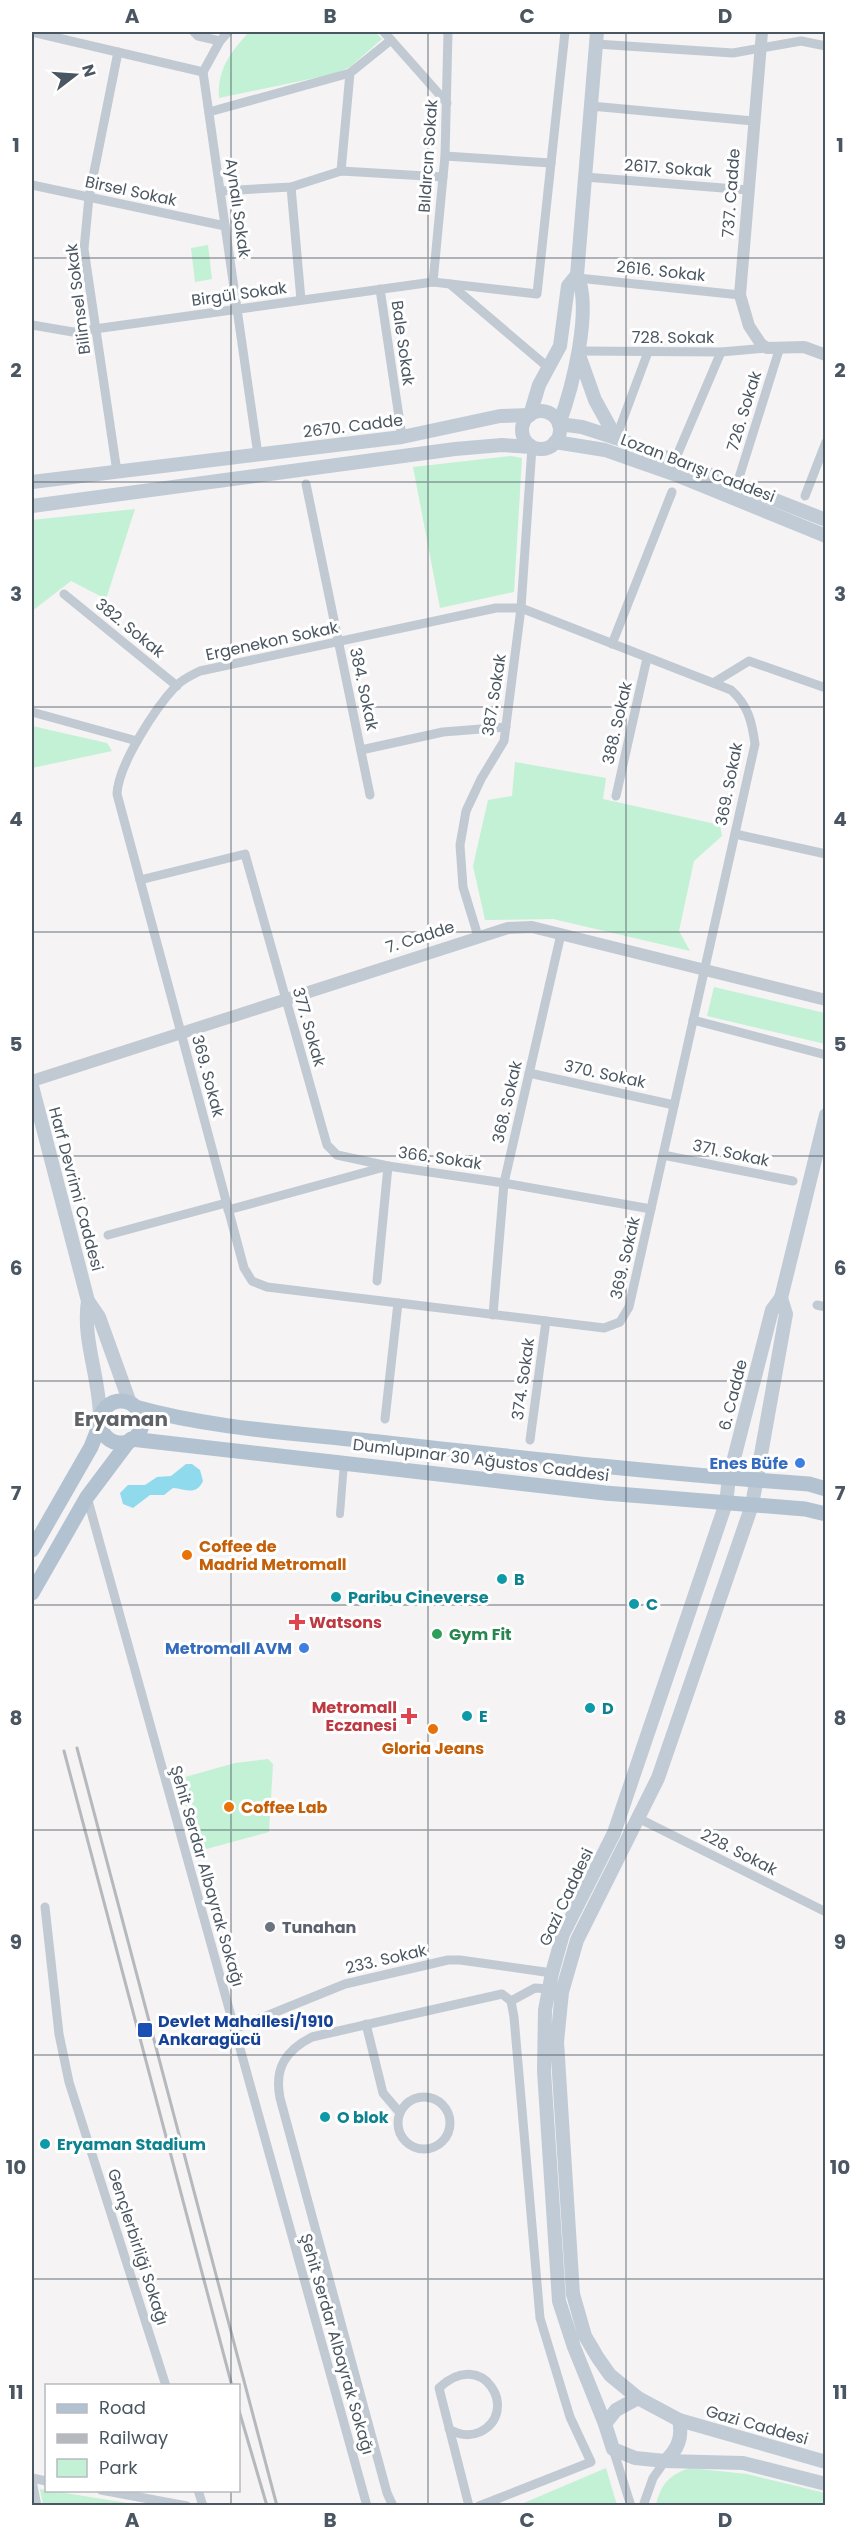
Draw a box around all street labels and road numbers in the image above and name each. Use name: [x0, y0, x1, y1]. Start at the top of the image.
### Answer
street label: Bıldırcın Sokak: [413, 98, 443, 213]
street label: 737. Cadde: [716, 148, 746, 238]
street label: 2617. Sokak: [623, 153, 713, 183]
street label: Aynalı Sokak: [220, 157, 256, 260]
street label: Birsel Sokak: [83, 170, 180, 212]
street label: Bilimsel Sokak: [60, 242, 96, 356]
street label: 2616. Sokak: [615, 255, 707, 287]
street label: Birgül Sokak: [190, 276, 289, 312]
street label: Bale Sokak: [386, 299, 420, 388]
street label: 728. Sokak: [632, 326, 715, 349]
street label: 726. Sokak: [721, 367, 767, 454]
street label: 2670. Cadde: [302, 408, 404, 444]
street label: Lozan Barışı Caddesi: [617, 428, 779, 508]
street label: 382. Sokak: [90, 593, 170, 664]
street label: Ergenekon Sokak: [204, 616, 341, 666]
street label: 384. Sokak: [344, 645, 384, 733]
street label: 387. Sokak: [476, 652, 512, 738]
street label: 388. Sokak: [596, 679, 638, 767]
street label: 369. Sokak: [710, 740, 748, 828]
street label: 7. Cadde: [383, 915, 457, 959]
street label: 377. Sokak: [287, 985, 331, 1070]
street label: 369. Sokak: [186, 1032, 230, 1120]
street label: 370. Sokak: [562, 1054, 649, 1094]
street label: 368. Sokak: [486, 1058, 528, 1146]
street label: Harf Devrimi Caddesi: [43, 1104, 109, 1274]
street label: 371. Sokak: [691, 1134, 772, 1172]
street label: 366. Sokak: [397, 1141, 484, 1175]
street label: 369. Sokak: [604, 1214, 646, 1302]
street label: 374. Sokak: [506, 1336, 540, 1422]
street label: 6. Cadde: [713, 1357, 753, 1433]
street label: Dumlupınar 30 Ağustos Caddesi: [352, 1433, 610, 1487]
street label: Şehit Serdar Albayrak Sokağı: [164, 1763, 250, 1989]
street label: 228. Sokak: [697, 1823, 782, 1881]
street label: Gazi Caddesi: [533, 1844, 599, 1950]
street label: 233. Sokak: [343, 1938, 430, 1979]
street label: Gençlerbirliği Sokağı: [102, 2166, 174, 2328]
street label: Şehit Serdar Albayrak Sokağı: [294, 2231, 380, 2457]
street label: Gazi Caddesi: [703, 2399, 811, 2451]

